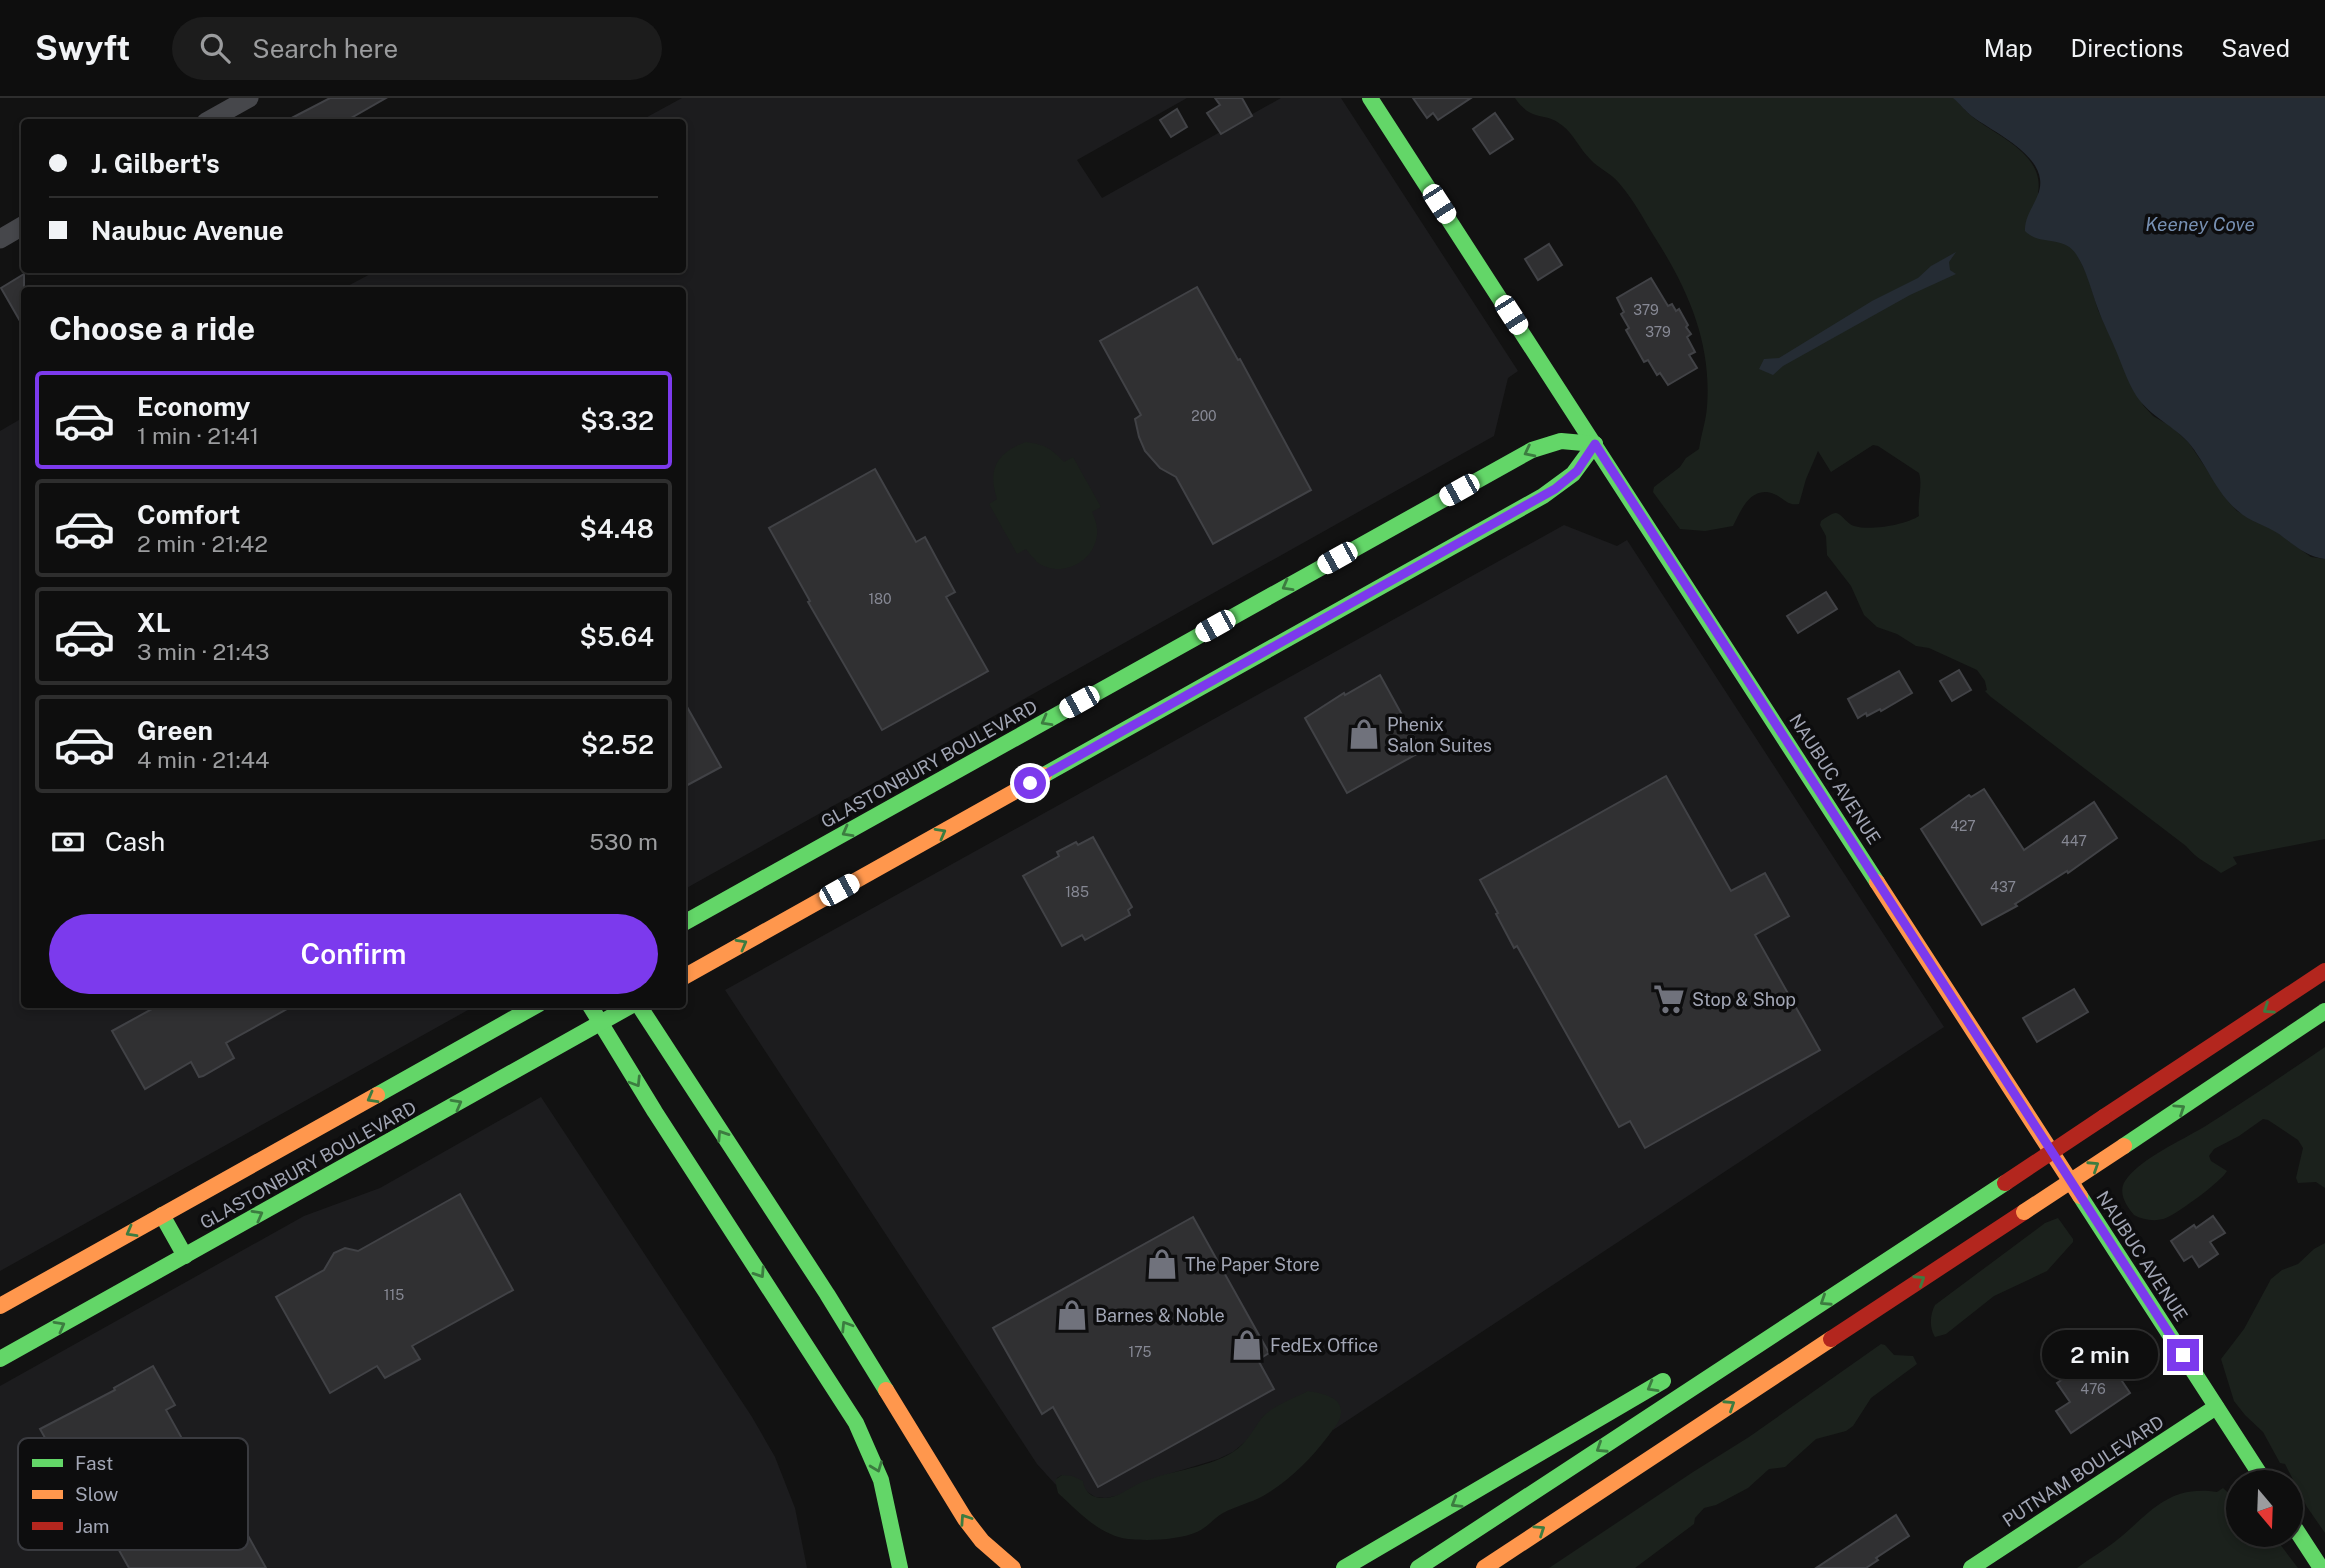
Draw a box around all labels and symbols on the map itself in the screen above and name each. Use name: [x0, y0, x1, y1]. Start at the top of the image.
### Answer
car: [1419, 181, 1460, 227]
water label: Keeney Cove: [2145, 213, 2255, 235]
car: [1491, 292, 1532, 338]
house number: 379: [1633, 302, 1659, 318]
house number: 379: [1645, 324, 1671, 340]
house number: 200: [1191, 408, 1217, 424]
one-way arrow: [1523, 443, 1536, 457]
car: [1436, 471, 1483, 509]
car: [1314, 539, 1361, 577]
one-way arrow: [1282, 578, 1294, 591]
house number: 180: [868, 591, 892, 607]
car: [1192, 607, 1239, 645]
car: [1056, 683, 1103, 721]
street label: GLASTONBURY BOULEVARD: [817, 696, 1041, 832]
street label: NAUBUC AVENUE: [1785, 710, 1885, 848]
one-way arrow: [1040, 713, 1053, 726]
place label: Phenix Salon Suites: [1387, 714, 1492, 756]
shop icon: Phenix Salon Suites: [1347, 717, 1381, 751]
route start: [1014, 767, 1046, 799]
house number: 427: [1950, 818, 1976, 834]
one-way arrow: [842, 824, 854, 837]
one-way arrow: [933, 828, 946, 841]
house number: 447: [2061, 833, 2087, 849]
car: [816, 871, 863, 909]
house number: 437: [1990, 879, 2016, 895]
house number: 185: [1065, 884, 1089, 900]
one-way arrow: [735, 939, 747, 952]
supermarket icon: Stop & Shop: [1652, 982, 1686, 1016]
place label: Stop & Shop: [1692, 989, 1796, 1010]
one-way arrow: [2263, 1001, 2276, 1013]
one-way arrow: [627, 1074, 640, 1087]
one-way arrow: [367, 1089, 380, 1103]
street label: GLASTONBURY BOULEVARD: [196, 1097, 420, 1233]
one-way arrow: [449, 1099, 462, 1112]
one-way arrow: [2173, 1104, 2186, 1117]
one-way arrow: [718, 1129, 731, 1142]
one-way arrow: [2086, 1161, 2099, 1174]
street label: NAUBUC AVENUE: [2092, 1187, 2192, 1325]
one-way arrow: [251, 1210, 263, 1223]
one-way arrow: [126, 1224, 138, 1237]
shop icon: The Paper Store: [1145, 1247, 1179, 1281]
place label: The Paper Store: [1185, 1254, 1320, 1275]
one-way arrow: [751, 1265, 764, 1278]
one-way arrow: [1912, 1275, 1925, 1288]
house number: 115: [384, 1287, 404, 1303]
one-way arrow: [1820, 1292, 1833, 1305]
shop icon: Barnes & Noble: [1055, 1298, 1089, 1332]
place label: Barnes & Noble: [1095, 1305, 1225, 1326]
one-way arrow: [841, 1320, 854, 1333]
one-way arrow: [52, 1321, 65, 1334]
shop icon: FedEx Office: [1230, 1328, 1264, 1362]
callout: 2 min: [2043, 1330, 2158, 1380]
place label: FedEx Office: [1270, 1335, 1378, 1356]
route end: [2167, 1339, 2199, 1371]
house number: 175: [1128, 1344, 1152, 1360]
one-way arrow: [1647, 1379, 1659, 1392]
house number: 476: [2080, 1381, 2106, 1397]
one-way arrow: [1722, 1400, 1735, 1413]
street label: PUTNAM BOULEVARD: [1998, 1411, 2168, 1531]
legend: [18, 1438, 248, 1550]
one-way arrow: [1596, 1439, 1609, 1452]
text: Fast: [75, 1452, 113, 1474]
one-way arrow: [868, 1461, 882, 1473]
north arrow: [2226, 1470, 2303, 1547]
text: Slow: [75, 1483, 119, 1505]
one-way arrow: [1451, 1494, 1464, 1507]
one-way arrow: [961, 1514, 973, 1527]
text: Jam: [75, 1515, 109, 1537]
one-way arrow: [1533, 1526, 1546, 1539]

